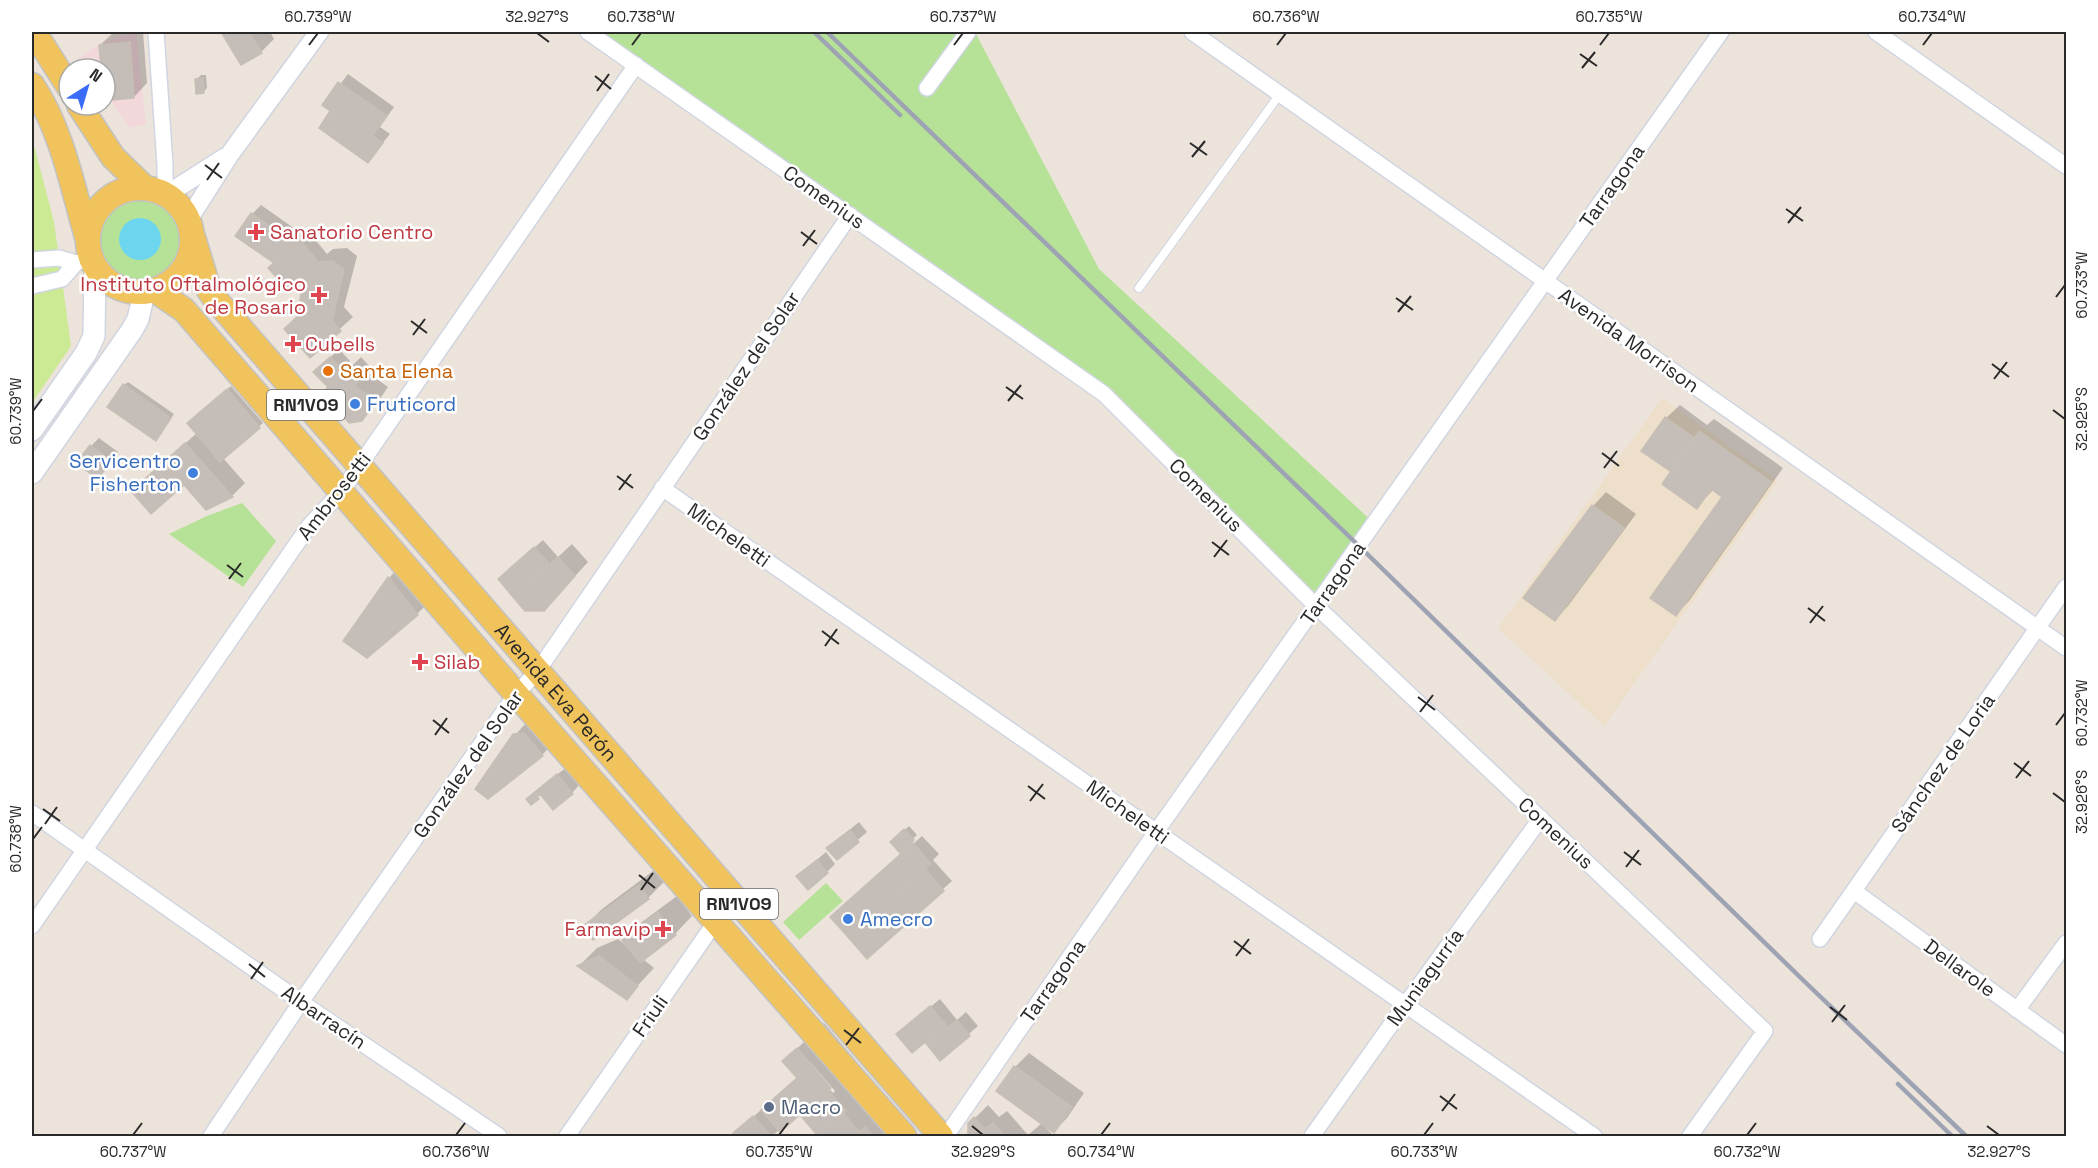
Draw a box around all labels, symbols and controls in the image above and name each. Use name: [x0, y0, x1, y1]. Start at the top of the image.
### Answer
text: 60.739°W: [284, 7, 352, 26]
text: 32.927°S: [505, 7, 569, 26]
text: 60.738°W: [607, 7, 675, 26]
text: 60.737°W: [930, 7, 996, 26]
text: 60.736°W: [1252, 7, 1320, 26]
text: 60.735°W: [1575, 7, 1643, 26]
text: 60.734°W: [1898, 7, 1966, 26]
north arrow: [57, 57, 117, 117]
text: N: [85, 64, 106, 87]
street label: Tarragona: [1574, 139, 1650, 233]
street label: Comenius: [778, 159, 870, 235]
place label: Sanatorio Centro: [270, 219, 433, 245]
marker: Sanatorio Centro: [247, 223, 265, 241]
text: 60.733°W: [2072, 251, 2091, 319]
place label: Instituto Oftalmológico de Rosario: [80, 271, 306, 320]
street label: Avenida Morrison: [1554, 282, 1704, 398]
marker: Instituto Oftalmológico de Rosario: [310, 286, 328, 304]
street label: González del Solar: [686, 286, 806, 446]
place label: Cubells: [305, 331, 375, 357]
marker: Cubells: [286, 337, 300, 351]
place label: Santa Elena: [340, 358, 453, 384]
marker: Santa Elena: [321, 364, 335, 378]
text: 60.739°W: [6, 377, 25, 445]
text: 32.925°S: [2072, 387, 2091, 451]
road number: RN1V09: [267, 390, 345, 420]
place label: Fruticord: [367, 391, 456, 417]
marker: Fruticord: [348, 397, 362, 411]
street label: Ambrosetti: [291, 447, 377, 545]
place label: Servicentro Fisherton: [69, 448, 181, 497]
street label: Comenius: [1164, 453, 1248, 537]
marker: Servicentro Fisherton: [186, 466, 200, 480]
street label: Micheletti: [682, 497, 776, 573]
street label: Tarragona: [1295, 536, 1371, 630]
street label: Avenida Eva Perón: [489, 618, 623, 767]
place label: Silab: [434, 649, 480, 675]
marker: Silab: [411, 653, 429, 671]
text: 60.732°W: [2072, 679, 2091, 747]
street label: González del Solar: [407, 685, 529, 843]
street label: Sánchez de Loria: [1885, 688, 2001, 838]
text: 32.926°S: [2072, 770, 2091, 834]
street label: Micheletti: [1081, 774, 1175, 850]
street label: Comenius: [1513, 791, 1599, 875]
text: 60.738°W: [6, 805, 25, 873]
road number: RN1V09: [700, 889, 778, 919]
place label: Amecro: [860, 906, 933, 932]
marker: Amecro: [841, 912, 855, 926]
place label: Farmavip: [565, 916, 651, 942]
marker: Farmavip: [656, 922, 670, 936]
street label: Muniagurría: [1381, 923, 1469, 1031]
street label: Dellarole: [1919, 933, 2001, 1003]
street label: Tarragona: [1015, 934, 1091, 1028]
street label: Albarracín: [277, 979, 371, 1055]
street label: Friuli: [626, 990, 674, 1042]
place label: Macro: [781, 1094, 841, 1120]
marker: Macro: [762, 1100, 776, 1114]
text: 60.737°W: [100, 1142, 166, 1161]
text: 60.736°W: [422, 1142, 490, 1161]
text: 60.735°W: [745, 1142, 813, 1161]
text: 32.929°S: [951, 1142, 1015, 1161]
text: 60.734°W: [1067, 1142, 1135, 1161]
text: 60.733°W: [1390, 1142, 1458, 1161]
text: 60.732°W: [1713, 1142, 1781, 1161]
text: 32.927°S: [1967, 1142, 2031, 1161]

